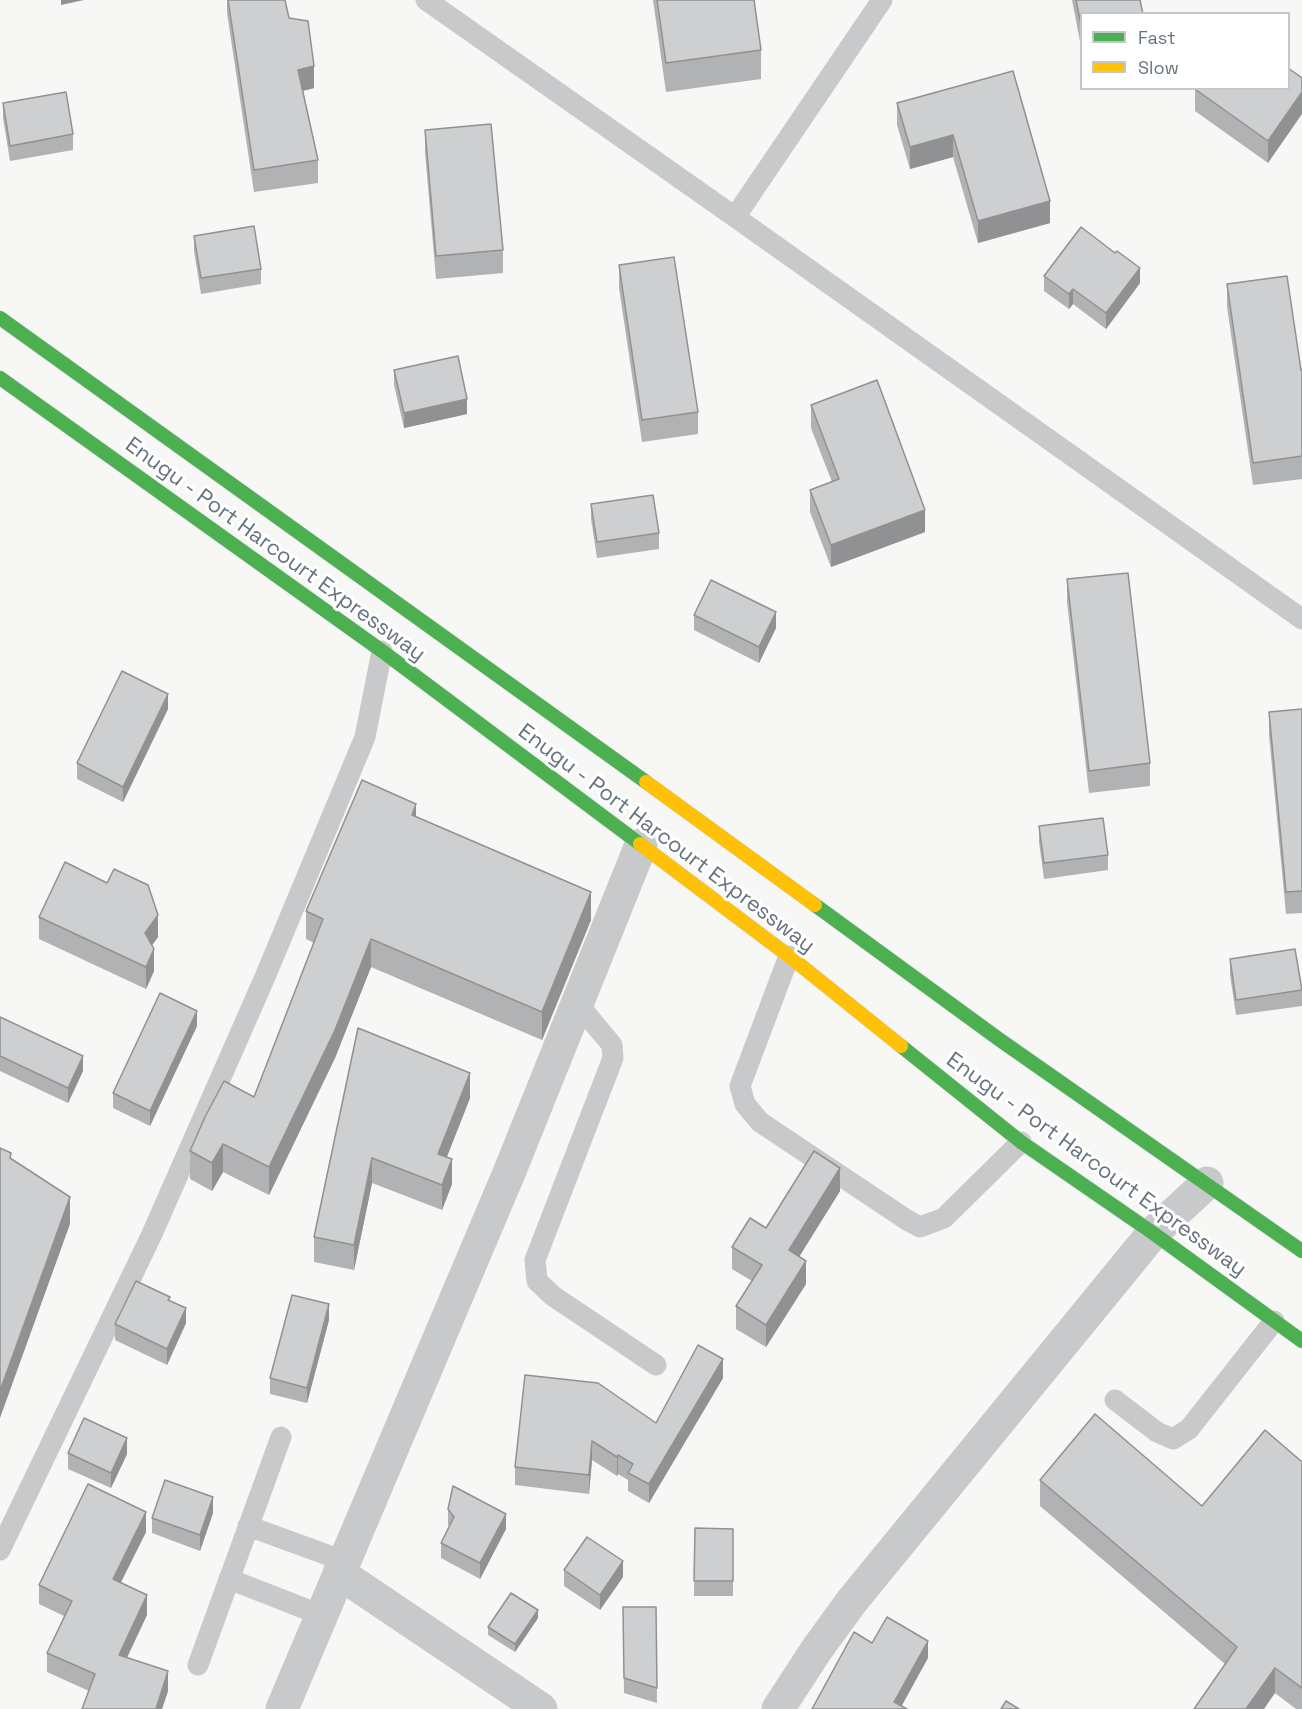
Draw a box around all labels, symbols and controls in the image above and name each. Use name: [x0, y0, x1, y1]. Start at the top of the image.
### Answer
legend: [1080, 12, 1290, 90]
text: Fast: [1138, 26, 1175, 49]
text: Slow: [1138, 56, 1179, 79]
street label: Enugu - Port Harcourt Expressway: [120, 432, 430, 668]
street label: Enugu - Port Harcourt Expressway: [512, 719, 820, 959]
street label: Enugu - Port Harcourt Expressway: [941, 1047, 1251, 1283]

